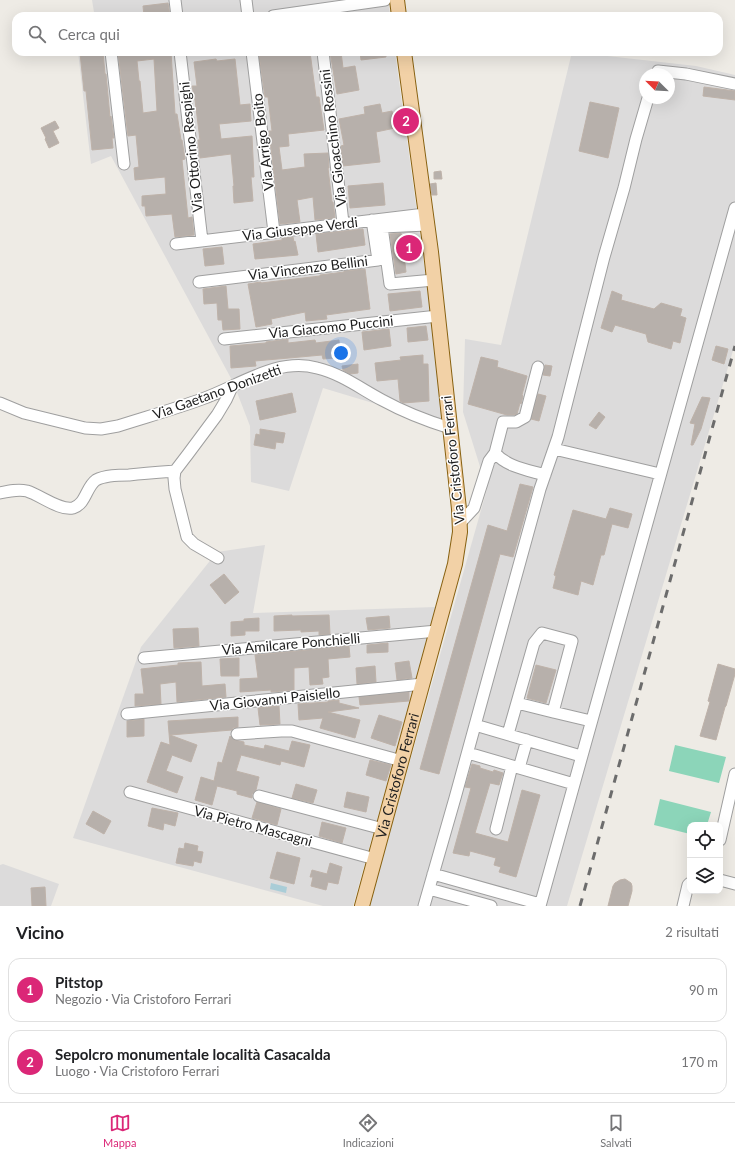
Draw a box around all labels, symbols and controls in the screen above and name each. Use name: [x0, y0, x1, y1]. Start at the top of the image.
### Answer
search box: [12, 12, 723, 56]
icon: search: [26, 23, 48, 45]
text: Cerca qui: [58, 25, 120, 43]
street label: Via Gioacchino Rossini: [316, 68, 349, 208]
north arrow: [639, 68, 675, 104]
street label: Via Ottorino Respighi: [175, 81, 206, 213]
street label: Via Arrigo Boito: [248, 92, 277, 192]
pin: 2: [393, 106, 419, 136]
street label: Via Giuseppe Verdi: [241, 213, 359, 244]
pin: 1: [396, 233, 422, 263]
street label: Via Vincenzo Bellini: [247, 252, 369, 283]
street label: Via Giacomo Puccini: [268, 311, 394, 342]
your location: [331, 343, 351, 363]
street label: Via Gaetano Donizetti: [150, 360, 283, 423]
street label: Via Cristoforo Ferrari: [437, 395, 468, 525]
street label: Via Amilcare Ponchielli: [221, 629, 361, 658]
street label: Via Giovanni Paisiello: [209, 683, 341, 714]
street label: Via Cristoforo Ferrari: [372, 711, 422, 840]
street label: Via Pietro Mascagni: [192, 802, 314, 849]
map controls: [687, 822, 723, 894]
button: locate: [687, 822, 723, 858]
button: layers: [687, 858, 723, 894]
text: Vicino: [16, 922, 64, 943]
text: 2 risultati: [665, 924, 719, 940]
text: Pitstop: [55, 973, 103, 991]
text: 1: [26, 982, 34, 998]
text: 90 m: [689, 982, 718, 998]
text: Negozio · Via Cristoforo Ferrari: [55, 991, 231, 1007]
text: Sepolcro monumentale località Casacalda: [55, 1045, 331, 1063]
text: 2: [26, 1054, 34, 1070]
text: 170 m: [681, 1054, 718, 1070]
text: Luogo · Via Cristoforo Ferrari: [55, 1063, 219, 1079]
tab: Mappa: [103, 1112, 136, 1149]
tab: Indicazioni: [343, 1112, 394, 1149]
tab: Salvati: [600, 1112, 632, 1149]

